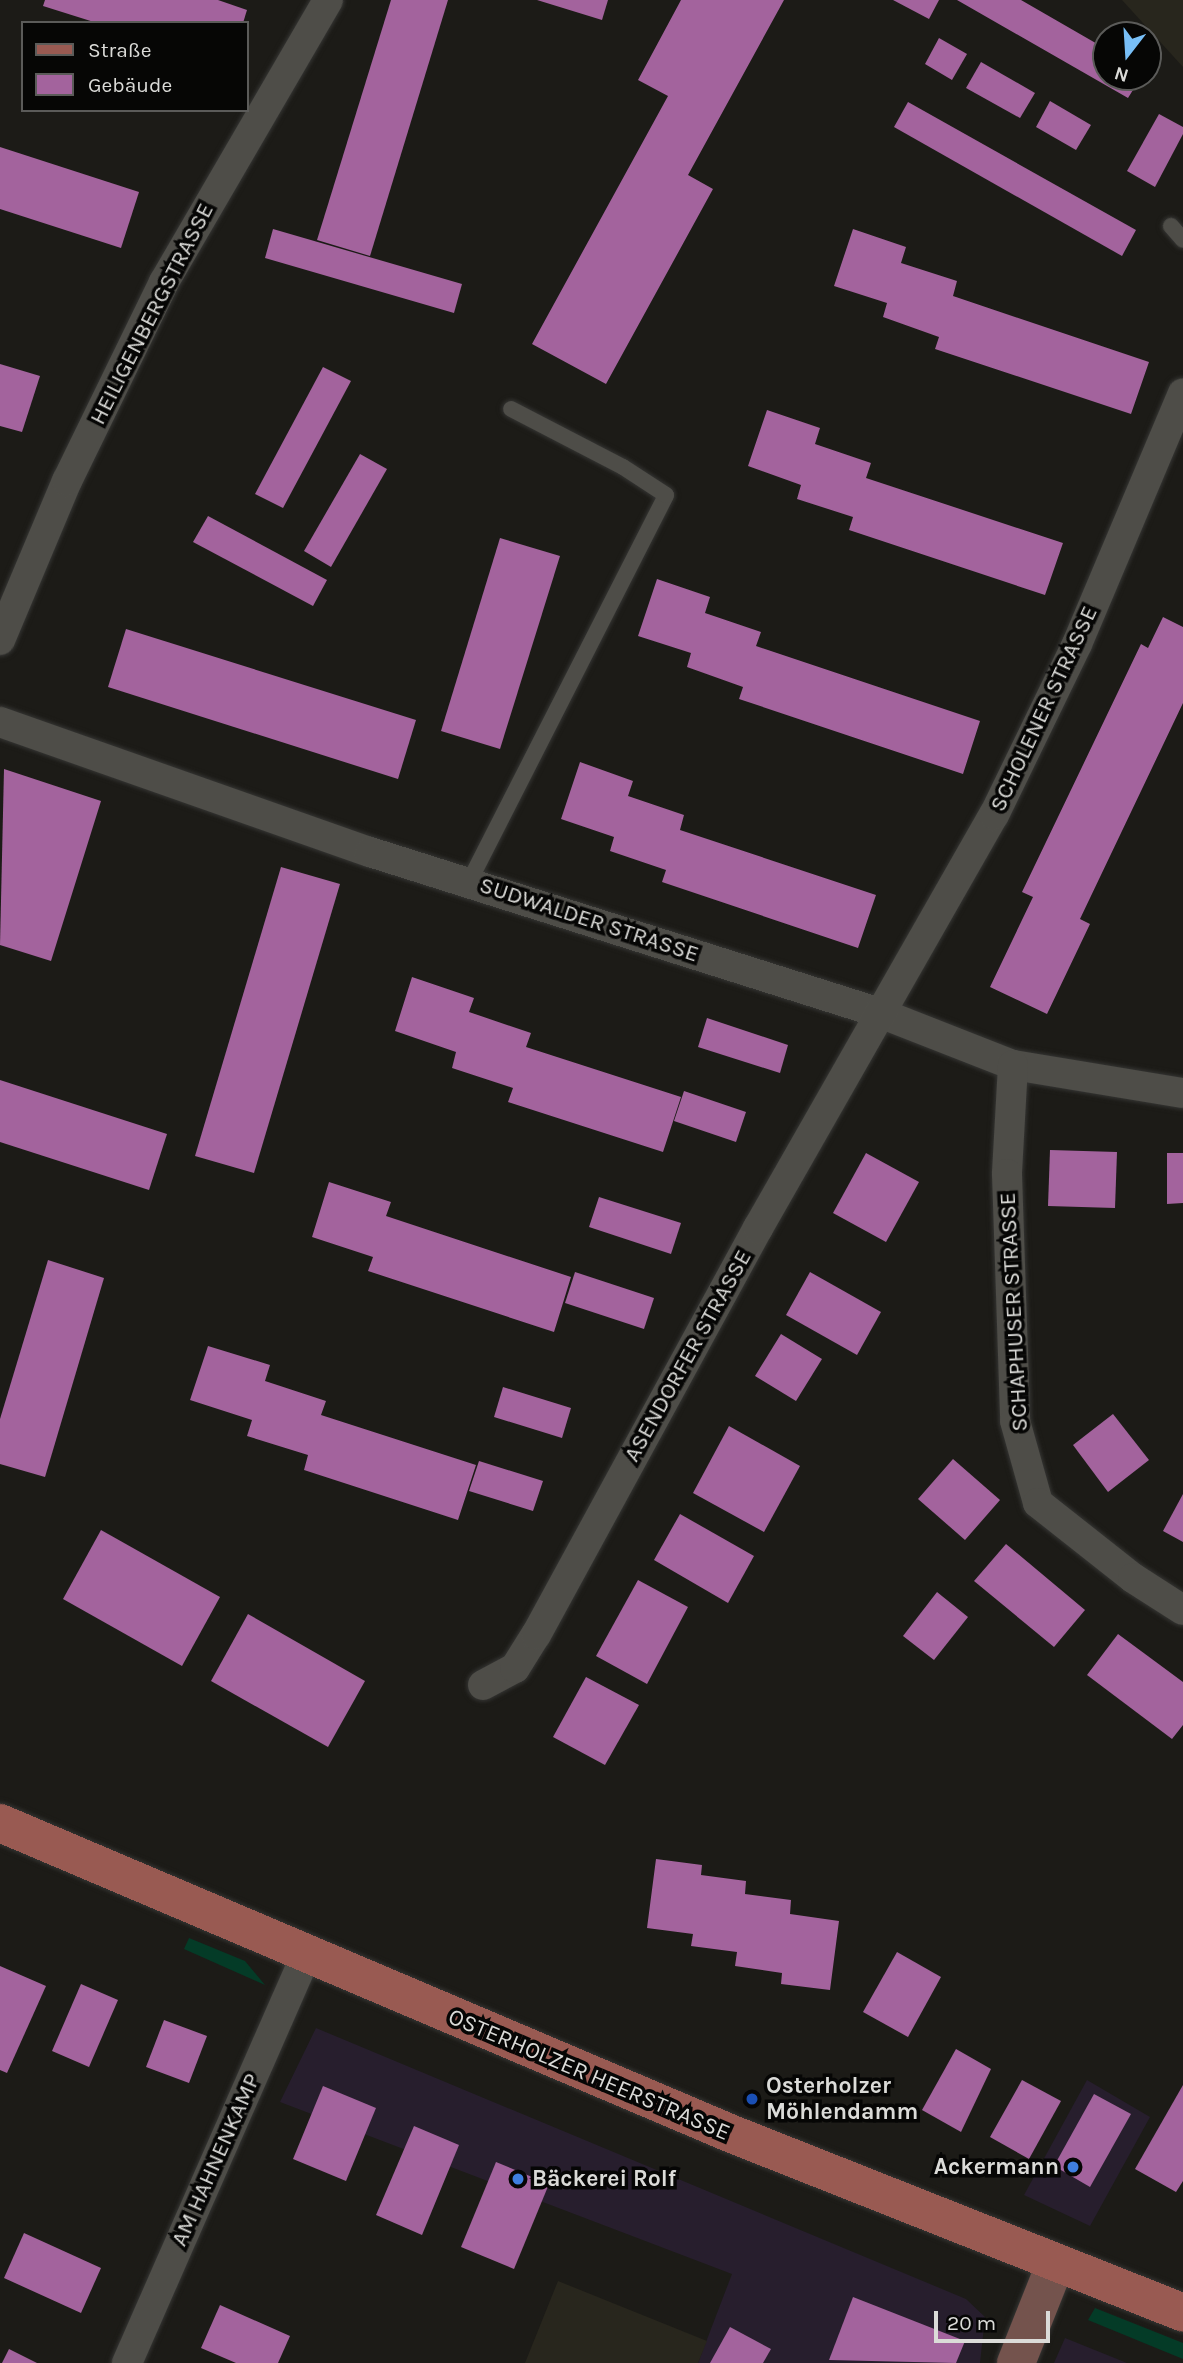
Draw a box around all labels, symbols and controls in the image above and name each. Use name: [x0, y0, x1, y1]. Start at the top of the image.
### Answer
legend: [21, 21, 248, 112]
north arrow: [1092, 21, 1162, 91]
text: Straße: [88, 38, 151, 62]
text: N: [1112, 62, 1131, 87]
text: Gebäude: [88, 73, 172, 97]
street label: HEILIGENBERGSTRASSE: [84, 199, 220, 429]
street label: SCHOLENER STRASSE: [984, 602, 1104, 816]
street label: SUDWALDER STRASSE: [476, 871, 702, 969]
street label: SCHAPHUSER STRASSE: [994, 1192, 1034, 1432]
street label: ASENDORFER STRASSE: [618, 1245, 758, 1467]
street label: OSTERHOLZER HEERSTRASSE: [444, 2003, 734, 2147]
street label: AM HAHNENKAMP: [166, 2069, 266, 2251]
place label: Osterholzer Möhlendamm: [766, 2072, 918, 2126]
marker: Osterholzer Möhlendamm: [744, 2091, 760, 2107]
place label: Ackermann: [934, 2153, 1059, 2181]
marker: Ackermann: [1065, 2159, 1081, 2175]
place label: Bäckerei Rolf: [532, 2165, 676, 2193]
marker: Bäckerei Rolf: [510, 2171, 526, 2187]
scale bar: [938, 2296, 1054, 2340]
text: 20 m: [947, 2311, 996, 2335]

